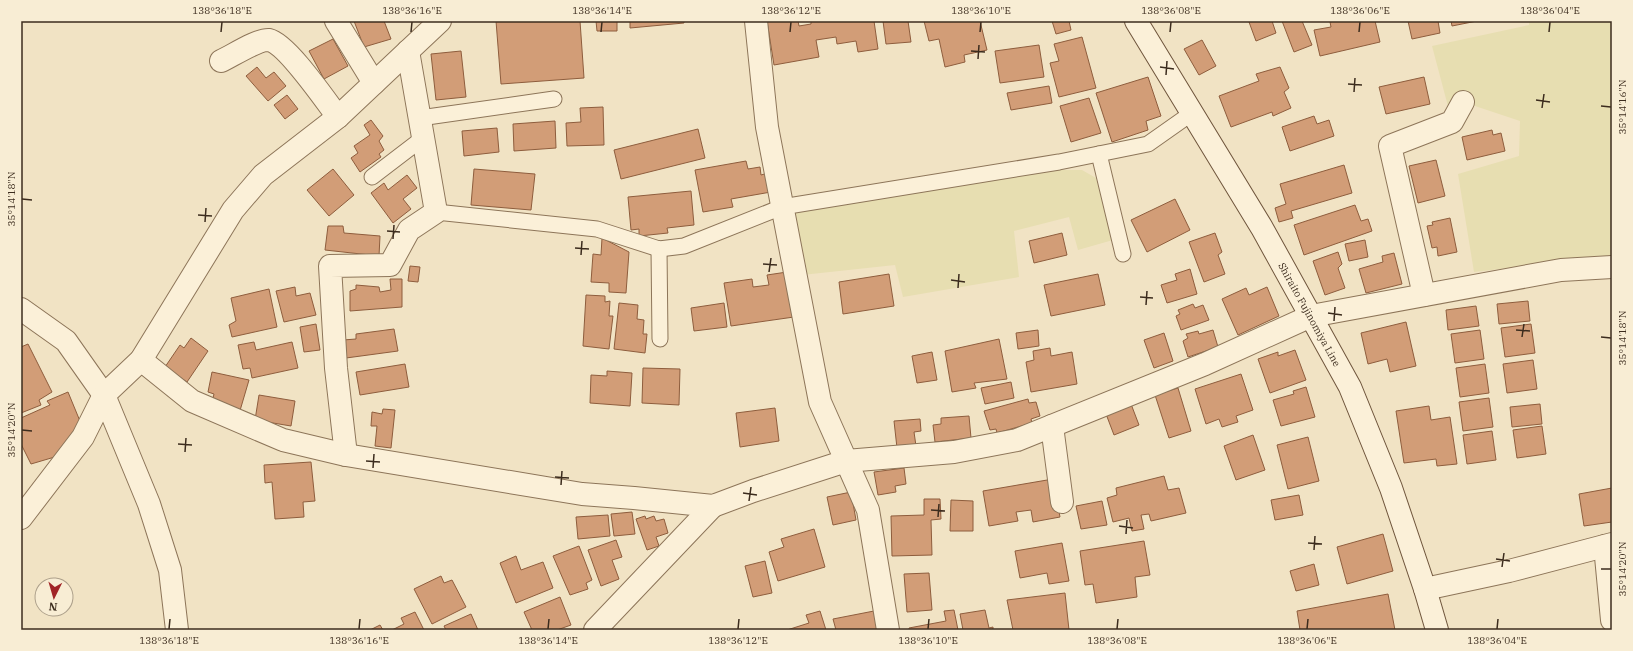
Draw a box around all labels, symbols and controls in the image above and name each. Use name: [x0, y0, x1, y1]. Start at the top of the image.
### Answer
text: 138°36'18"E: [192, 4, 252, 17]
text: 138°36'16"E: [382, 4, 442, 17]
text: 138°36'14"E: [572, 4, 632, 17]
text: 138°36'12"E: [761, 4, 821, 17]
text: 138°36'10"E: [951, 4, 1011, 17]
text: 138°36'08"E: [1141, 4, 1201, 17]
text: 138°36'06"E: [1330, 4, 1390, 17]
text: 138°36'04"E: [1520, 4, 1580, 17]
text: 35°14'16"N: [1616, 79, 1629, 135]
text: 35°14'18"N: [5, 171, 18, 227]
street label: Shiraito Fujinomiya Line: [1276, 260, 1344, 369]
text: 35°14'18"N: [1616, 310, 1629, 366]
text: 35°14'20"N: [5, 402, 18, 458]
text: 35°14'20"N: [1616, 541, 1629, 597]
north arrow: [34, 577, 74, 617]
text: N: [48, 600, 58, 614]
text: 138°36'18"E: [139, 634, 199, 647]
text: 138°36'16"E: [329, 634, 389, 647]
text: 138°36'14"E: [518, 634, 578, 647]
text: 138°36'12"E: [708, 634, 768, 647]
text: 138°36'10"E: [898, 634, 958, 647]
text: 138°36'08"E: [1087, 634, 1147, 647]
text: 138°36'06"E: [1277, 634, 1337, 647]
text: 138°36'04"E: [1467, 634, 1527, 647]

